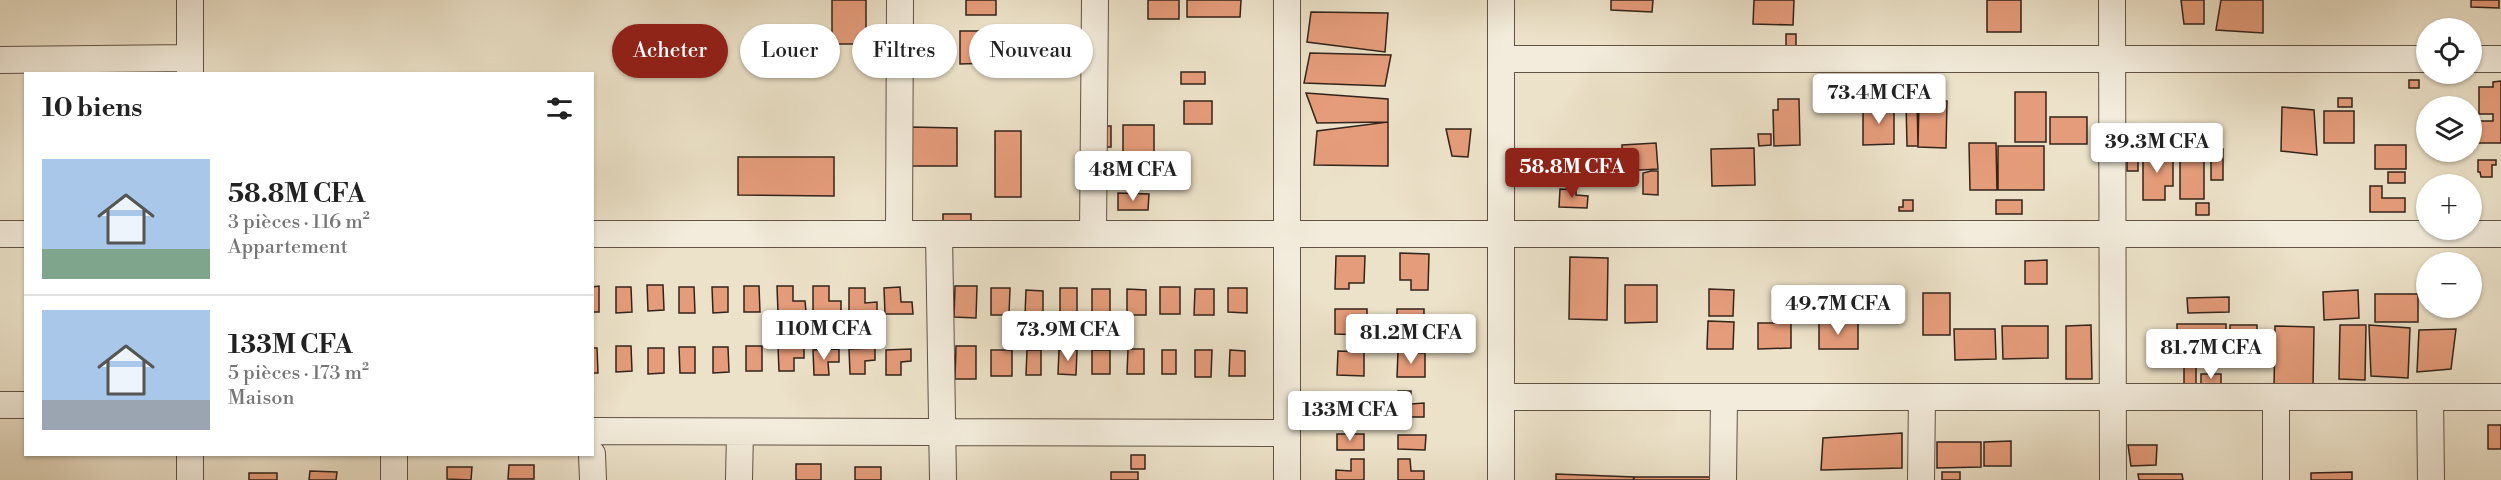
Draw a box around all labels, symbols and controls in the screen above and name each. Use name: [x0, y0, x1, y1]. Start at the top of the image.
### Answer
map controls: [2416, 18, 2482, 318]
button: locate: [2416, 18, 2482, 84]
chip: Acheter: [612, 24, 728, 78]
chip: Louer: [740, 24, 840, 78]
chip: Filtres: [852, 24, 957, 78]
chip: Nouveau: [969, 24, 1093, 78]
pin: 73.4M CFA: [1810, 74, 1948, 125]
text: 73.4M CFA: [1827, 81, 1931, 106]
text: 10 biens: [42, 92, 142, 124]
icon: filters: [543, 92, 576, 125]
button: layers: [2416, 96, 2482, 162]
pin: 39.3M CFA: [2088, 123, 2226, 174]
text: 39.3M CFA: [2105, 130, 2209, 155]
pin: 58.8M CFA: [1503, 148, 1641, 199]
pin: 48M CFA: [1078, 151, 1188, 202]
text: 58.8M CFA: [1519, 155, 1625, 180]
text: 48M CFA: [1089, 158, 1177, 183]
button: +: [2416, 174, 2482, 240]
text: 58.8M CFA: [228, 178, 365, 210]
icon: home: [90, 183, 162, 255]
text: 3 pièces · 116 m²: [228, 210, 370, 235]
text: Appartement: [228, 235, 348, 260]
button: −: [2416, 252, 2482, 318]
pin: 49.7M CFA: [1769, 285, 1907, 336]
text: 49.7M CFA: [1785, 292, 1891, 317]
pin: 110M CFA: [762, 310, 886, 361]
pin: 73.9M CFA: [999, 311, 1137, 362]
pin: 81.2M CFA: [1342, 314, 1480, 365]
text: 110M CFA: [776, 317, 872, 342]
text: 73.9M CFA: [1016, 318, 1120, 343]
text: 81.2M CFA: [1360, 321, 1462, 346]
text: 133M CFA: [228, 329, 353, 361]
pin: 81.7M CFA: [2142, 329, 2280, 380]
icon: home: [90, 334, 162, 406]
text: 81.7M CFA: [2160, 336, 2262, 361]
text: 5 pièces · 173 m²: [228, 361, 369, 386]
text: Maison: [228, 386, 294, 411]
pin: 133M CFA: [1288, 391, 1412, 442]
text: 133M CFA: [1302, 398, 1398, 423]

